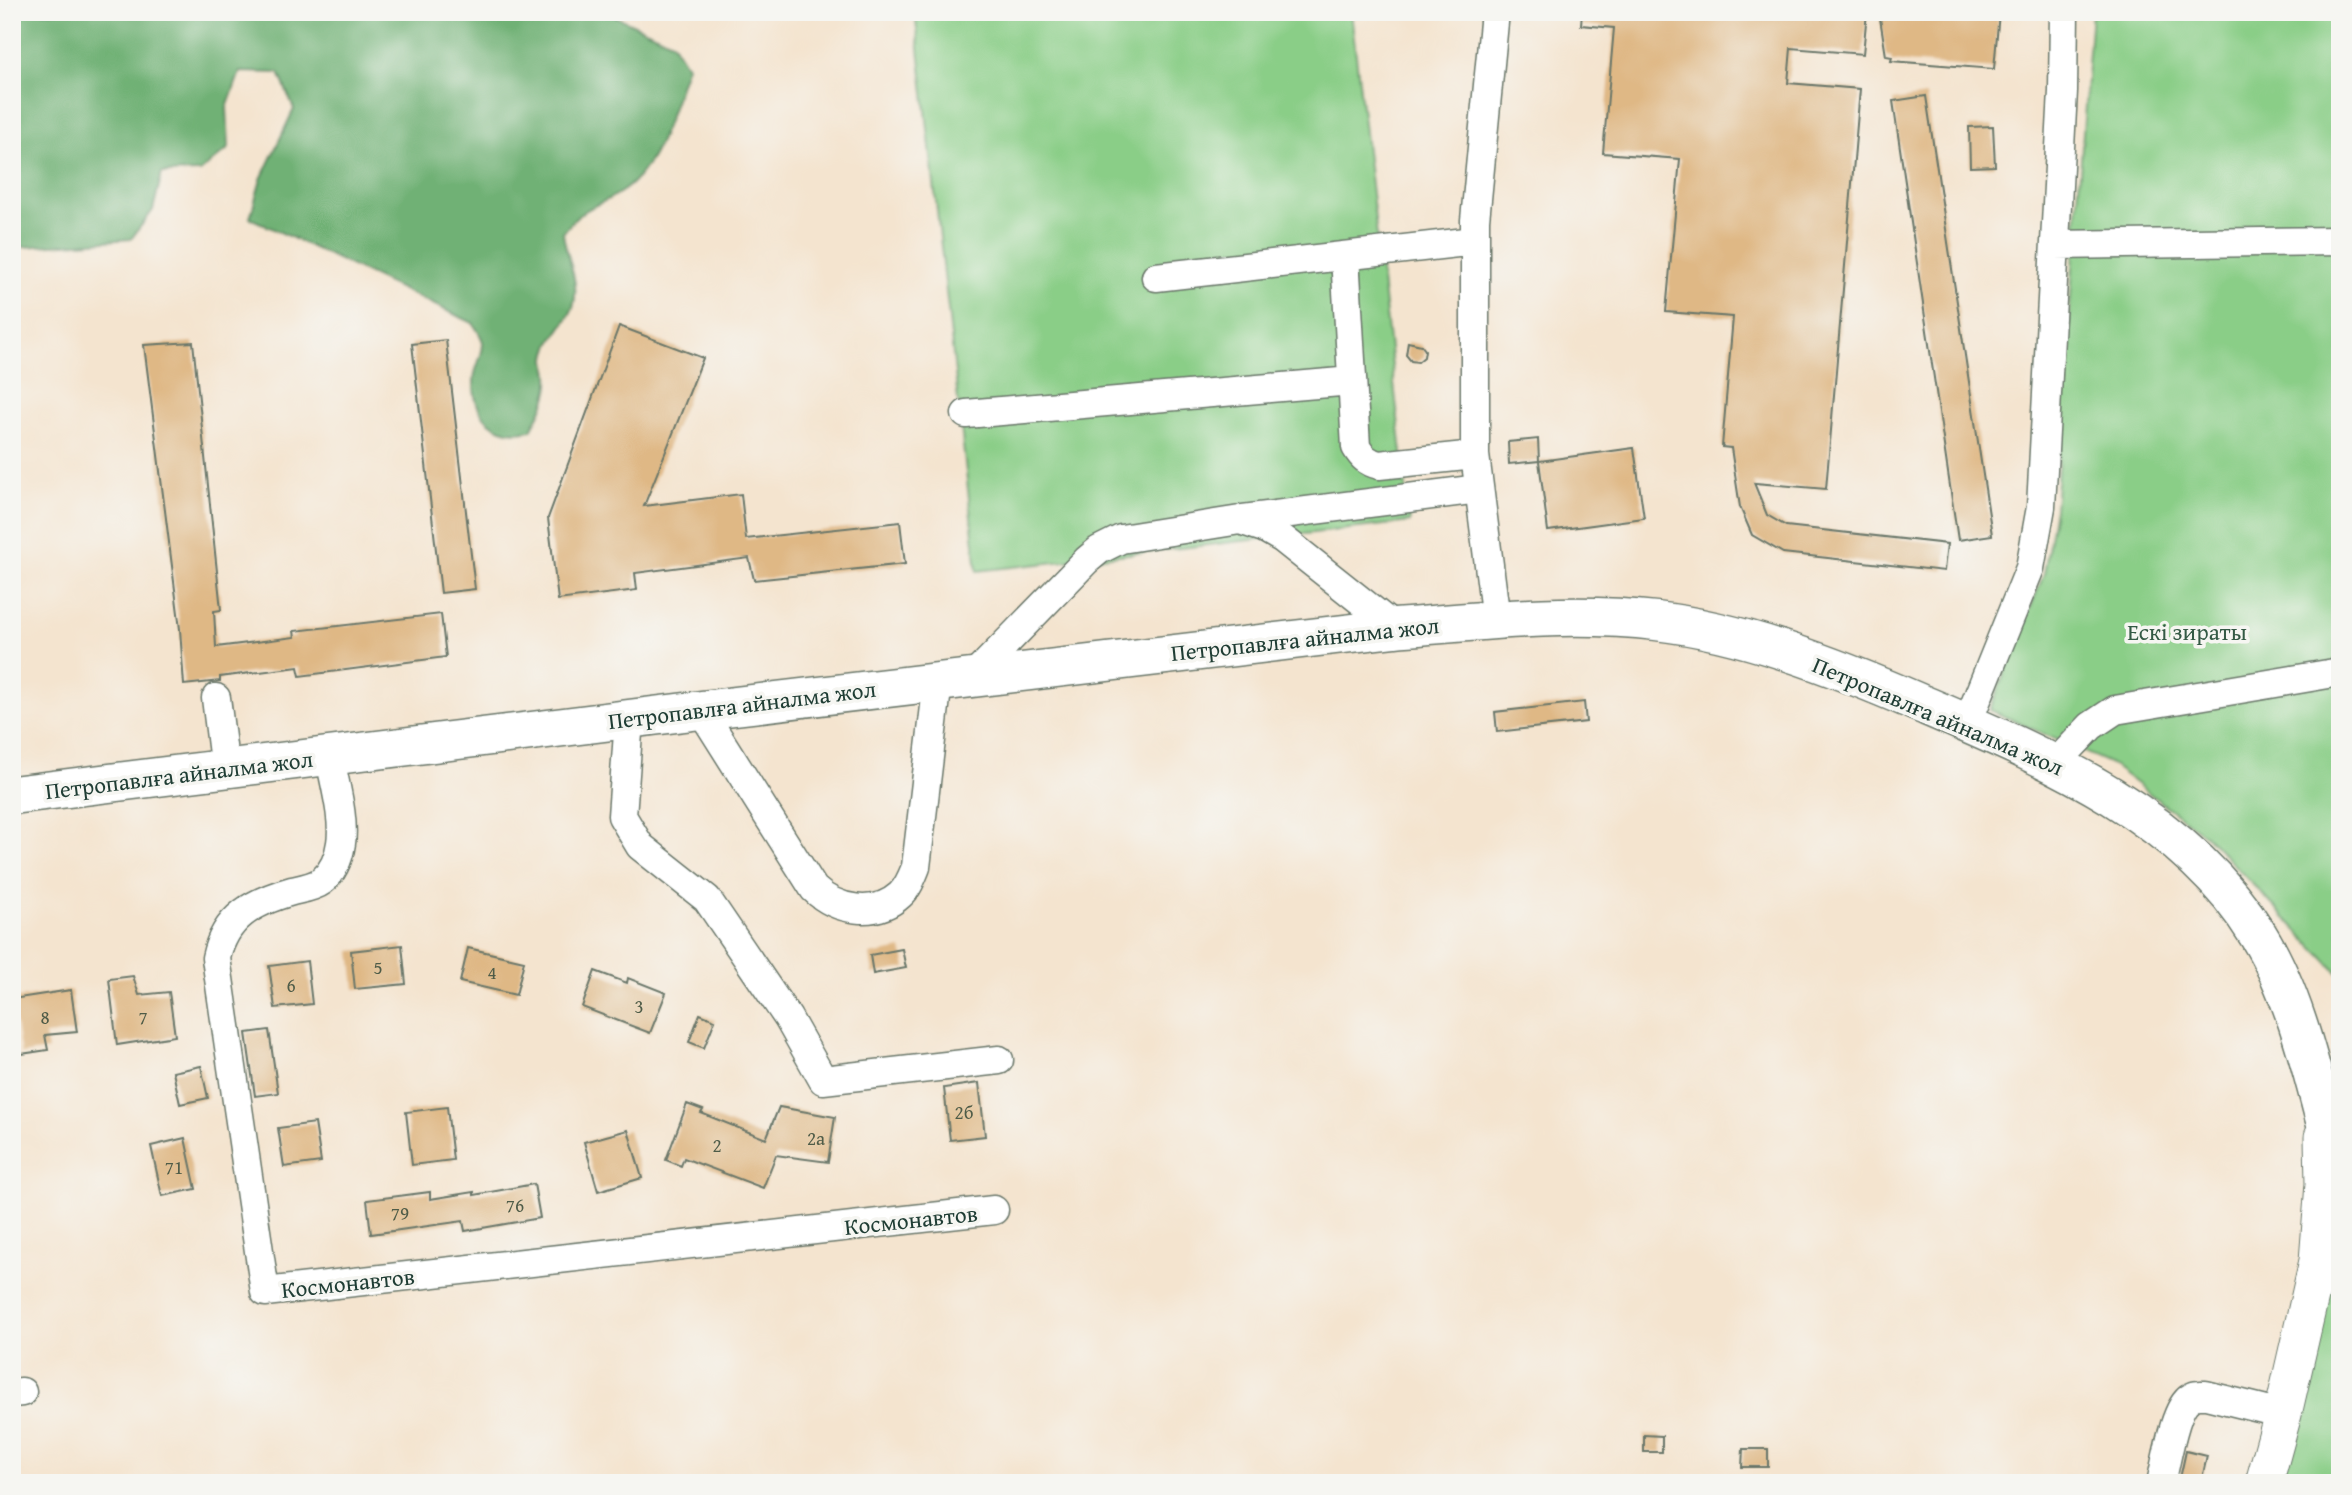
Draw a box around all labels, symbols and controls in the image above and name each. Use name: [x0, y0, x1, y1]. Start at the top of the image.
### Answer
street label: Петропавлға айналма жол: [1169, 608, 1441, 669]
park label: Ескі зираты: [2127, 615, 2247, 648]
street label: Петропавлға айналма жол: [1808, 648, 2069, 784]
street label: Петропавлға айналма жол: [606, 672, 878, 737]
street label: Петропавлға айналма жол: [43, 742, 315, 807]
house number: 5: [373, 953, 383, 981]
house number: 4: [487, 958, 497, 986]
house number: 6: [286, 971, 296, 999]
house number: 3: [634, 992, 644, 1020]
house number: 8: [40, 1003, 50, 1031]
house number: 7: [138, 1003, 148, 1031]
house number: 2б: [955, 1098, 974, 1126]
house number: 2а: [807, 1124, 825, 1152]
house number: 2: [712, 1131, 722, 1159]
house number: 71: [165, 1153, 183, 1181]
house number: 76: [506, 1191, 524, 1219]
street label: Космонавтов: [843, 1196, 979, 1243]
house number: 79: [391, 1199, 409, 1227]
street label: Космонавтов: [280, 1259, 416, 1306]

